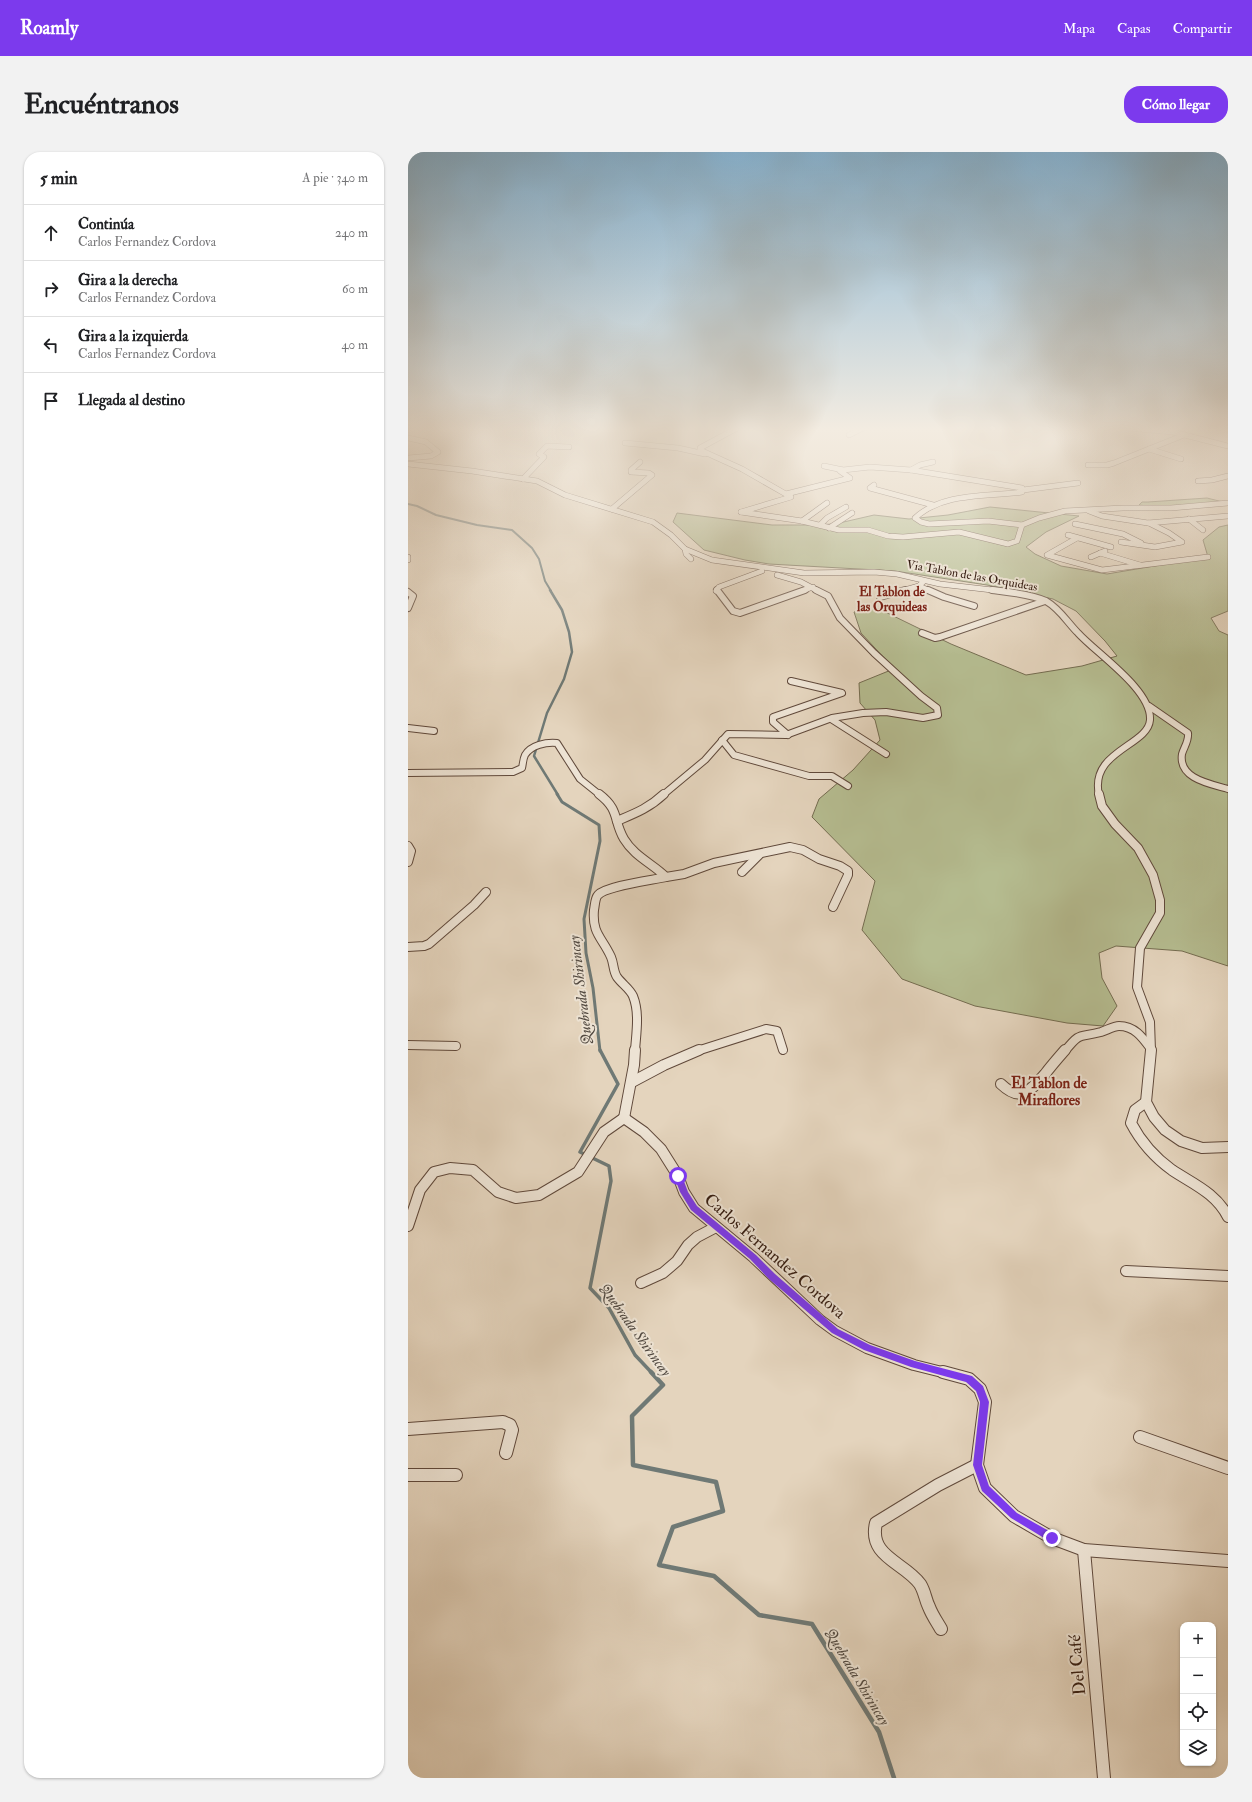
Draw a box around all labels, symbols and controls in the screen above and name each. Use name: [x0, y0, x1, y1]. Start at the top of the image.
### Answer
text: Roamly: [20, 16, 78, 40]
text: Mapa: [1063, 20, 1095, 37]
text: Capas: [1117, 20, 1151, 37]
text: Compartir: [1173, 20, 1232, 37]
button: Cómo llegar: [1124, 86, 1228, 123]
text: Encuéntranos: [24, 87, 179, 122]
text: 5 min: [40, 168, 78, 189]
text: A pie · 340 m: [302, 170, 368, 186]
text: Continúa: [78, 215, 134, 234]
icon: ahead: [40, 222, 62, 244]
text: 240 m: [335, 225, 368, 241]
text: Carlos Fernandez Cordova: [78, 234, 216, 250]
text: Gira a la derecha: [78, 271, 178, 290]
icon: right: [40, 278, 62, 300]
text: 60 m: [342, 281, 368, 297]
text: Carlos Fernandez Cordova: [78, 290, 216, 306]
text: Gira a la izquierda: [78, 327, 188, 346]
icon: left: [40, 334, 62, 356]
text: 40 m: [342, 337, 368, 353]
text: Carlos Fernandez Cordova: [78, 346, 216, 362]
icon: arrive: [40, 390, 62, 412]
text: Llegada al destino: [78, 391, 185, 410]
street label: Via Tablon de las Orquideas: [905, 557, 1039, 595]
district label: El Tablon de las Orquideas: [856, 584, 927, 616]
water label: Quebrada Shirincay: [565, 933, 597, 1046]
district label: El Tablon de Miraflores: [1011, 1074, 1088, 1110]
route start: [669, 1167, 687, 1185]
street label: Carlos Fernandez Cordova: [700, 1189, 851, 1324]
water label: Quebrada Shirincay: [595, 1280, 676, 1381]
route end: [1043, 1529, 1061, 1547]
map controls: [1180, 1622, 1216, 1766]
button: +: [1180, 1622, 1216, 1658]
water label: Quebrada Shirincay: [820, 1625, 894, 1730]
street label: Del Café: [1064, 1633, 1090, 1696]
button: −: [1180, 1658, 1216, 1694]
button: locate: [1180, 1694, 1216, 1730]
button: layers: [1180, 1730, 1216, 1766]

